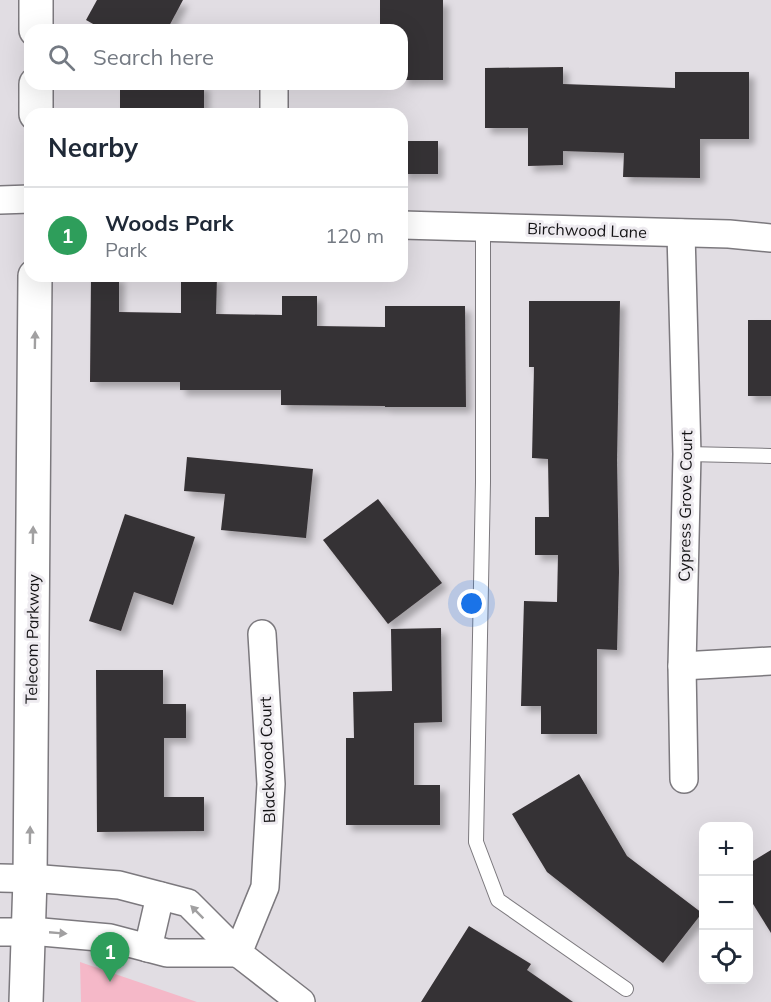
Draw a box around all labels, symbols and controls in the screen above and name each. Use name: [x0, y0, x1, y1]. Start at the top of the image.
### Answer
search box: [24, 24, 408, 90]
icon: search: [45, 41, 78, 74]
text: Search here: [93, 43, 214, 71]
text: Nearby: [48, 131, 138, 164]
text: Woods Park: [105, 209, 234, 237]
street label: Birchwood Lane: [527, 218, 647, 242]
text: 1: [62, 223, 74, 248]
text: 120 m: [325, 223, 384, 248]
text: Park: [105, 237, 147, 262]
one-way arrow: [30, 331, 39, 350]
street label: Cypress Grove Court: [674, 430, 696, 582]
one-way arrow: [28, 526, 38, 545]
street label: Telecom Parkway: [21, 573, 43, 704]
your location: [457, 589, 486, 618]
street label: Blackwood Court: [255, 696, 279, 824]
map controls: [699, 822, 753, 984]
button: +: [699, 822, 753, 876]
one-way arrow: [25, 826, 35, 845]
button: −: [699, 876, 753, 930]
one-way arrow: [190, 906, 204, 920]
one-way arrow: [49, 929, 68, 938]
button: locate: [699, 930, 753, 984]
pin: 1: [90, 932, 130, 982]

